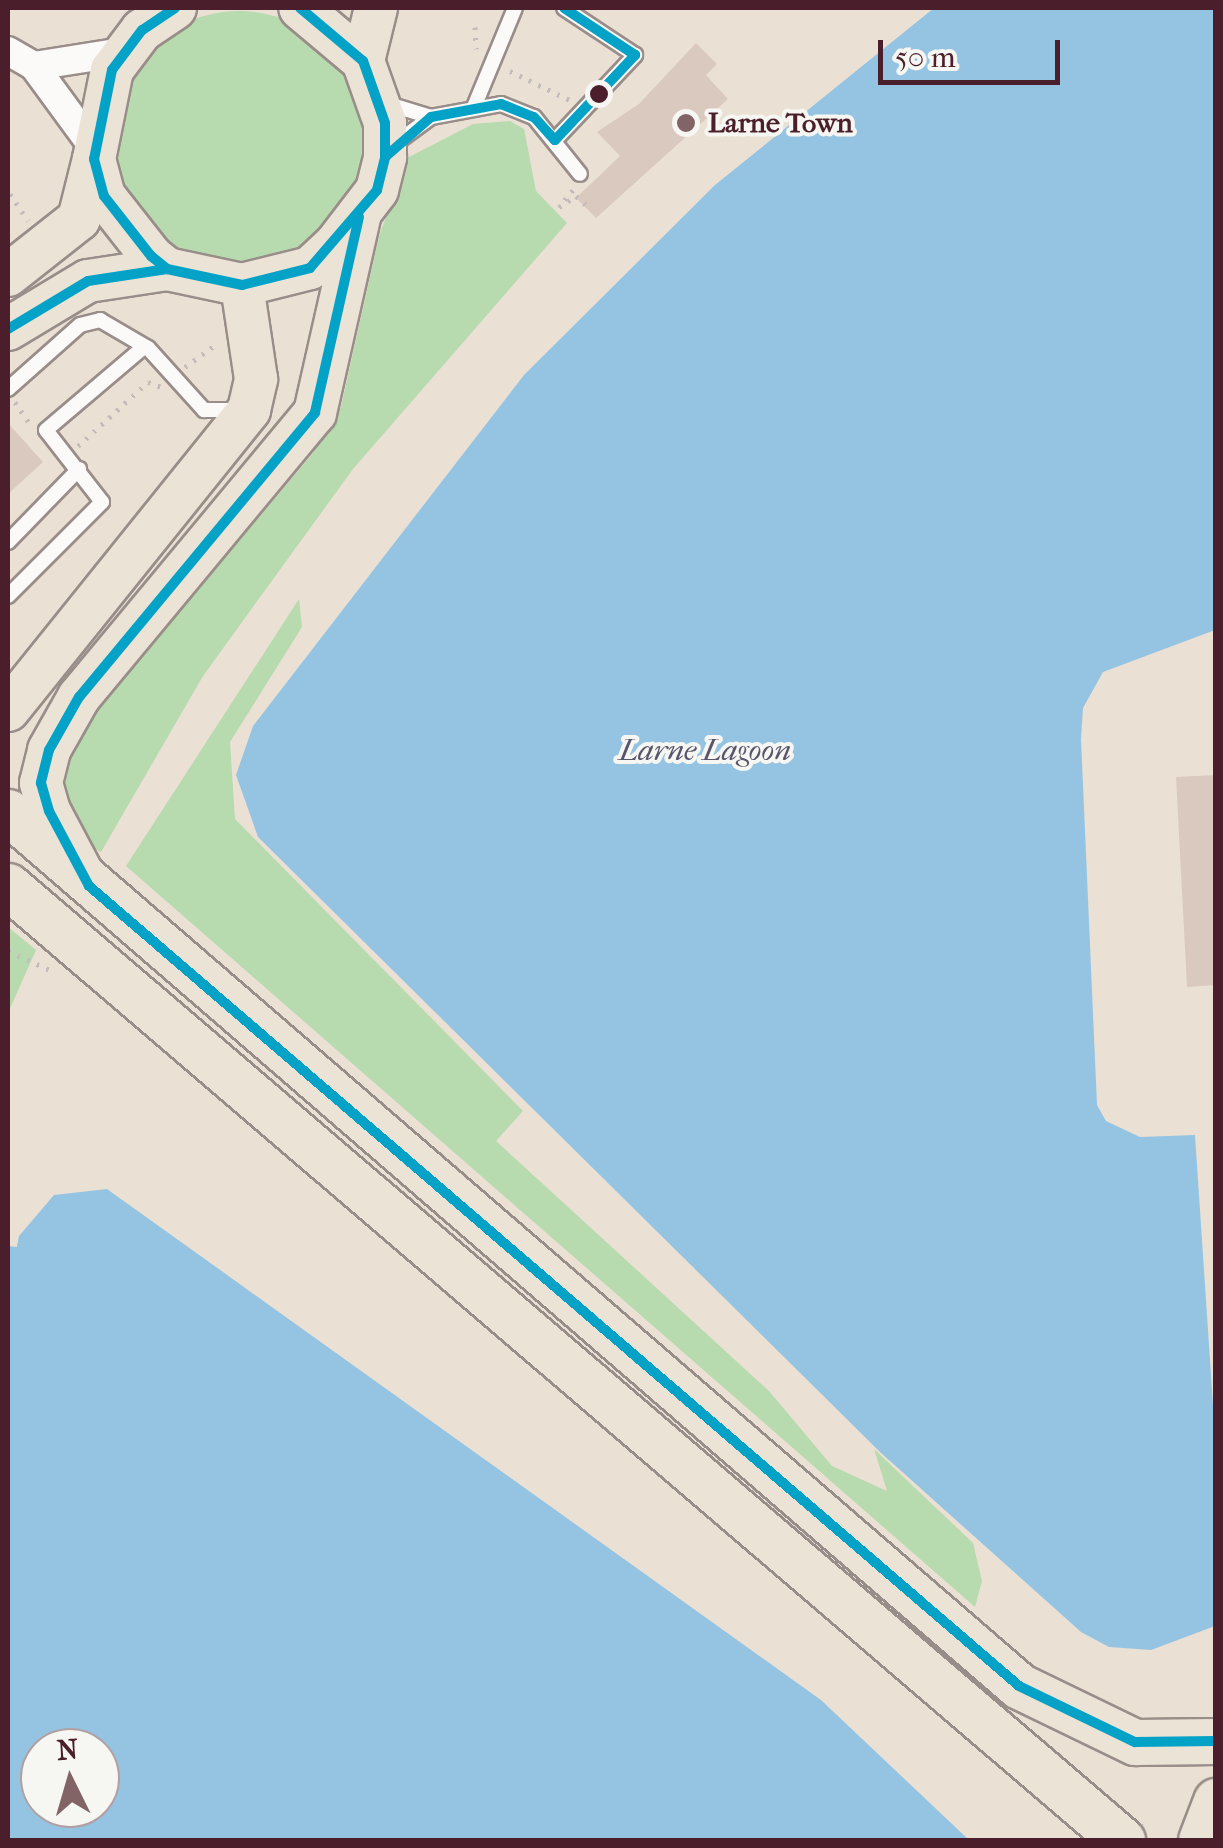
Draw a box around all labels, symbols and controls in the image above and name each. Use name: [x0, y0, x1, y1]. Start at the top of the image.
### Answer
scale bar: [883, 20, 1066, 82]
text: 50 m: [895, 40, 956, 75]
unlabelled marker: [589, 84, 609, 104]
place label: Larne Town: [708, 106, 853, 140]
marker: Larne Town: [673, 110, 699, 136]
water label: Larne Lagoon: [619, 733, 791, 769]
north arrow: [20, 1728, 120, 1828]
text: N: [55, 1732, 80, 1767]

